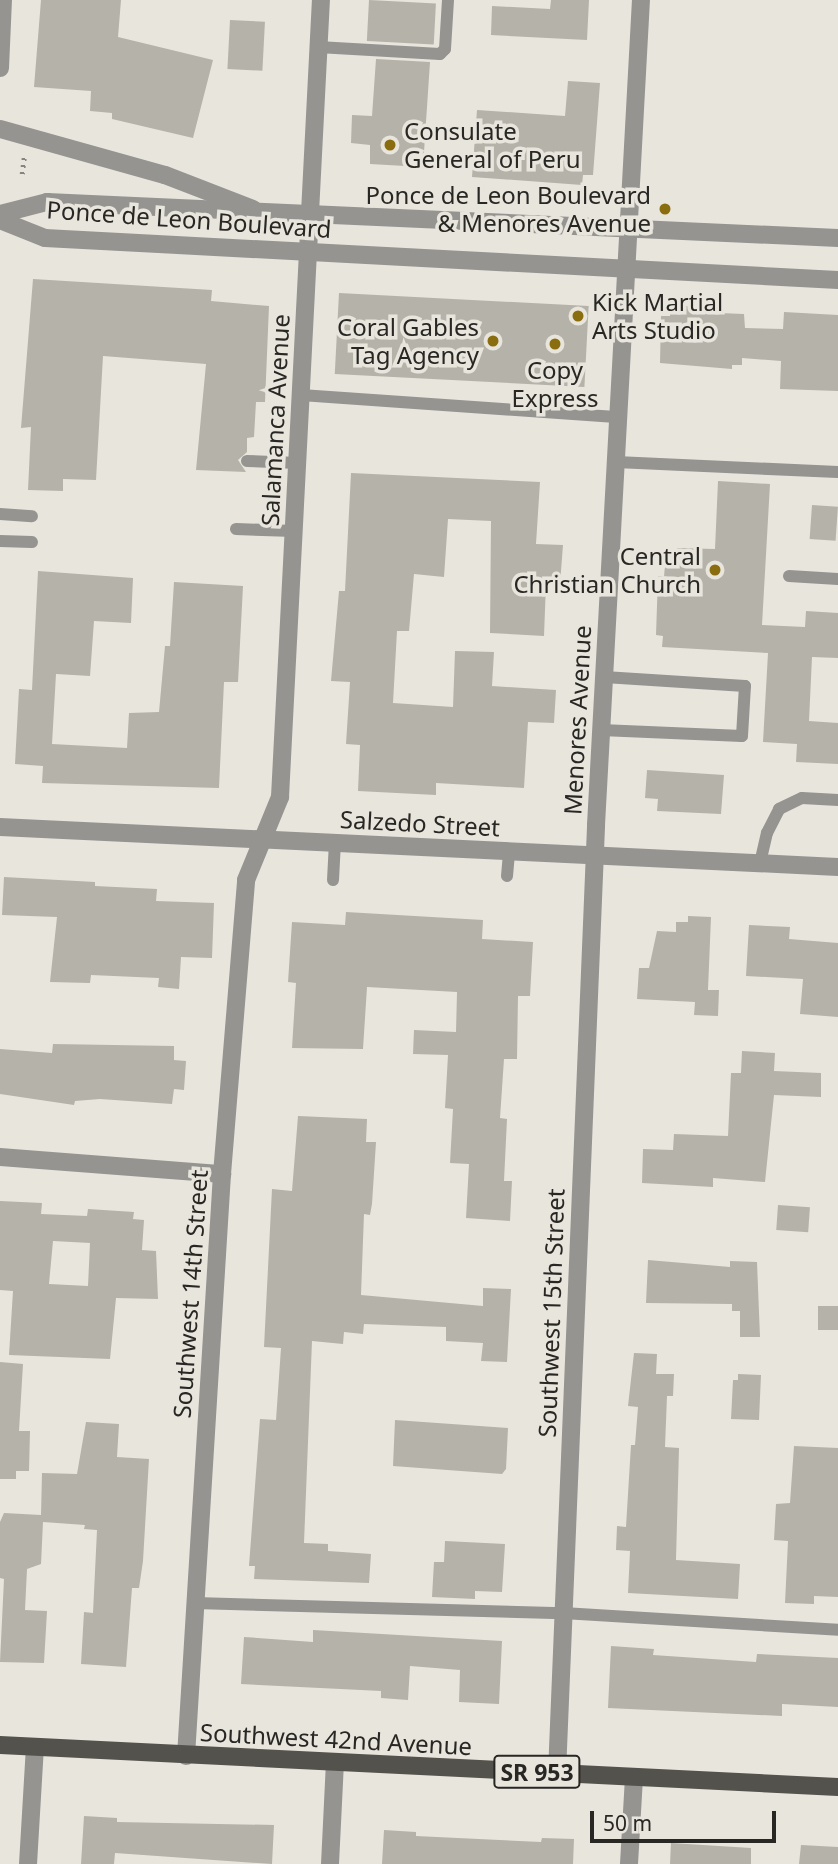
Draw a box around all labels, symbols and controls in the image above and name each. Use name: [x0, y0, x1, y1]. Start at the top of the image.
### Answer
place label: Consulate General of Peru: [404, 117, 581, 173]
marker: Consulate General of Peru: [382, 137, 398, 153]
place label: Ponce de Leon Boulevard & Menores Avenue: [366, 181, 651, 237]
street label: Ponce de Leon Boulevard: [46, 195, 332, 243]
marker: Ponce de Leon Boulevard & Menores Avenue: [657, 201, 673, 217]
place label: Kick Martial Arts Studio: [592, 288, 723, 344]
marker: Kick Martial Arts Studio: [570, 308, 586, 324]
street label: Salamanca Avenue: [255, 313, 295, 527]
place label: Coral Gables Tag Agency: [337, 313, 479, 369]
marker: Coral Gables Tag Agency: [485, 333, 501, 349]
marker: Copy Express: [547, 336, 563, 352]
place label: Copy Express: [512, 356, 598, 412]
place label: Central Christian Church: [513, 542, 701, 598]
marker: Central Christian Church: [707, 562, 723, 578]
street label: Menores Avenue: [558, 625, 596, 815]
street label: Salzedo Street: [339, 804, 501, 842]
street label: Southwest 14th Street: [167, 1169, 213, 1419]
street label: Southwest 15th Street: [532, 1188, 570, 1438]
street label: Southwest 42nd Avenue: [199, 1717, 473, 1761]
road number: SR 953: [493, 1752, 581, 1792]
scale bar: [593, 1798, 778, 1842]
text: 50 m: [603, 1809, 652, 1837]

